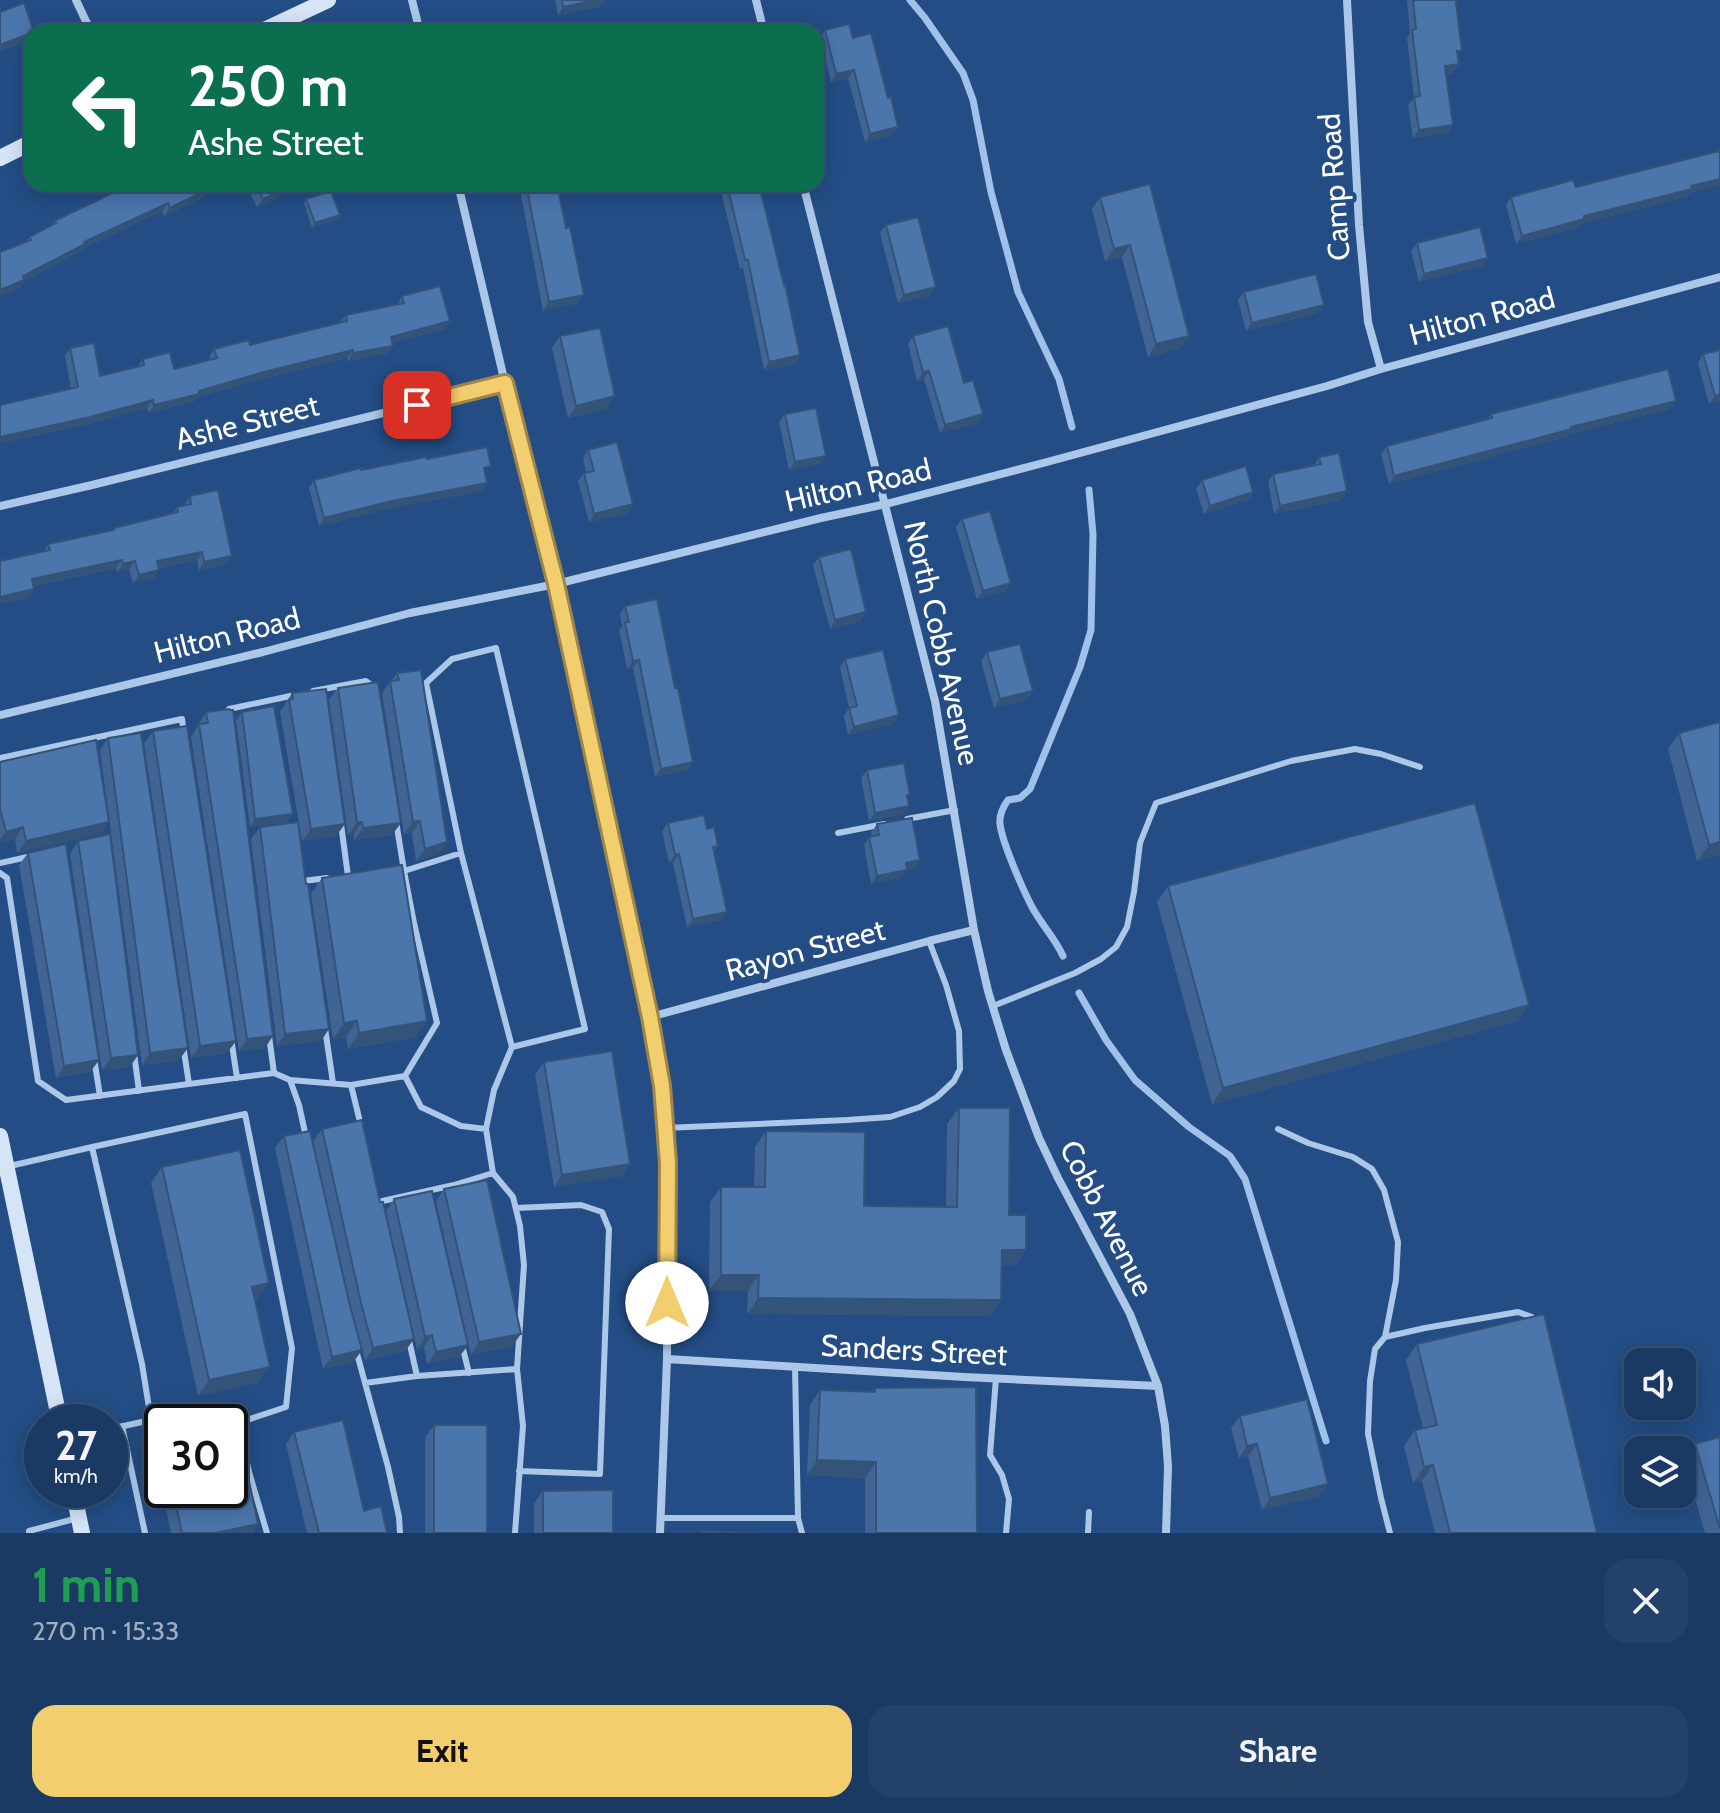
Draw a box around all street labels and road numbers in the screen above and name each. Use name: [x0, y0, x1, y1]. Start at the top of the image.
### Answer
street label: Camp Road: [1310, 112, 1358, 262]
street label: Hilton Road: [1405, 279, 1559, 353]
street label: Ashe Street: [172, 386, 322, 458]
street label: Hilton Road: [781, 450, 935, 520]
street label: North Cobb Avenue: [896, 517, 988, 769]
street label: Hilton Road: [150, 599, 304, 671]
street label: Rayon Street: [721, 911, 889, 989]
street label: Cobb Avenue: [1052, 1134, 1162, 1302]
street label: Sanders Street: [820, 1327, 1008, 1373]

